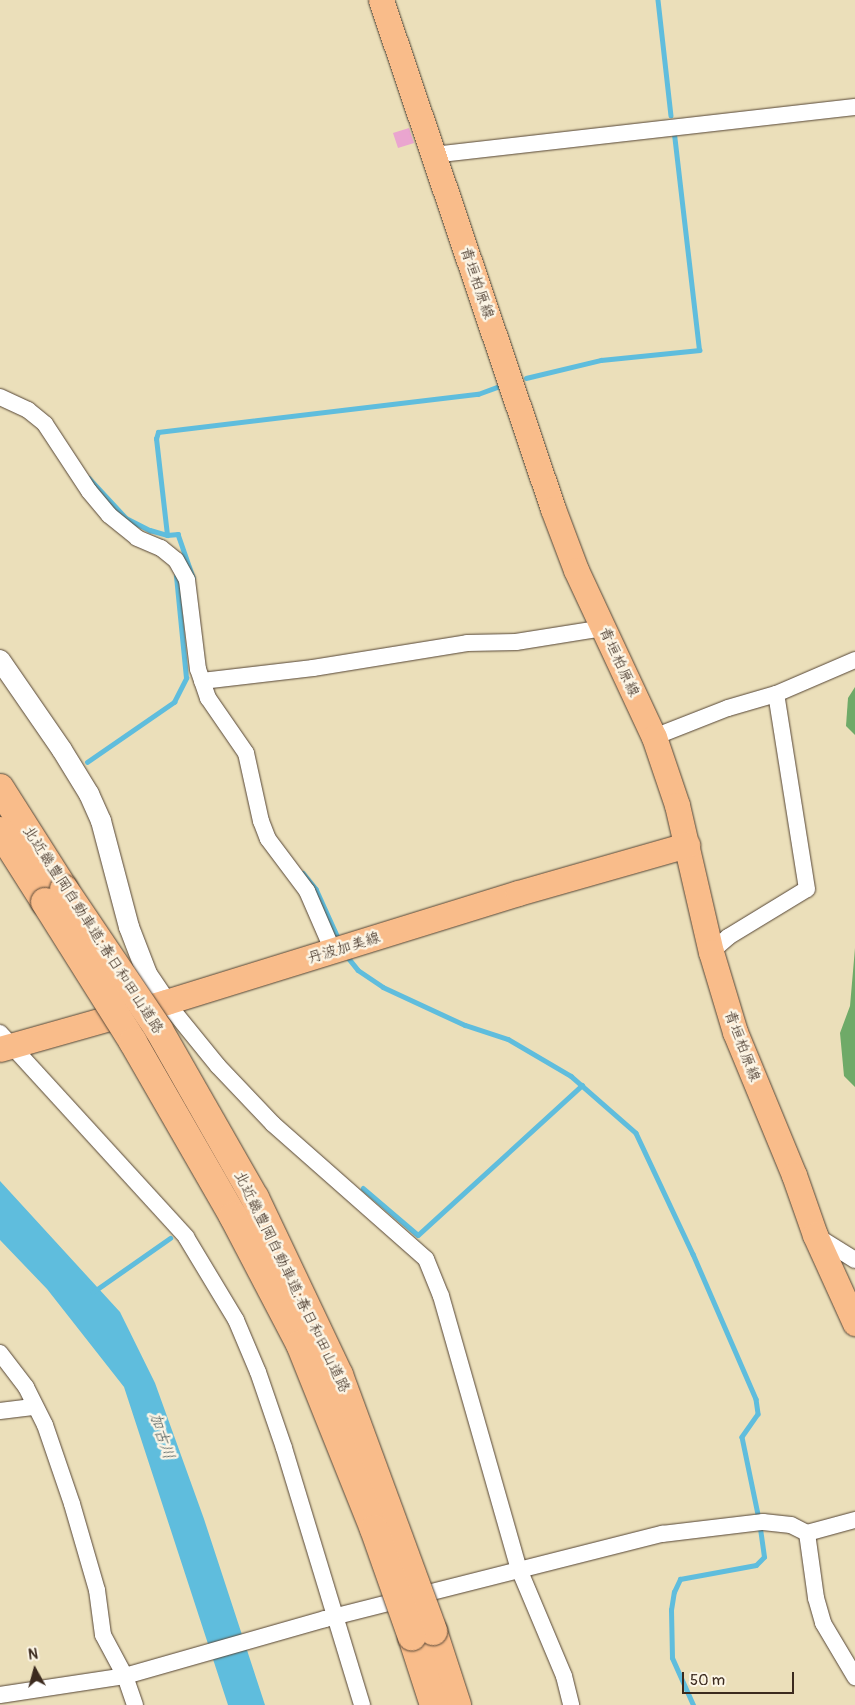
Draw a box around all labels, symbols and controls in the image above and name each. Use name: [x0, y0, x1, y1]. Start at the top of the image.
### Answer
street label: 青垣柏原線: [456, 245, 498, 321]
street label: 青垣柏原線: [595, 624, 643, 700]
street label: 北近畿豊岡自動車道;春日和田山道路: [19, 823, 167, 1037]
street label: 丹波加美線: [306, 928, 382, 968]
street label: 青垣柏原線: [720, 1008, 764, 1084]
street label: 北近畿豊岡自動車道;春日和田山道路: [230, 1168, 354, 1396]
water label: 加古川: [145, 1410, 179, 1462]
north arrow: [10, 1645, 60, 1695]
text: N: [27, 1646, 39, 1664]
scale bar: [685, 1662, 798, 1694]
text: 50 m: [690, 1671, 725, 1690]

